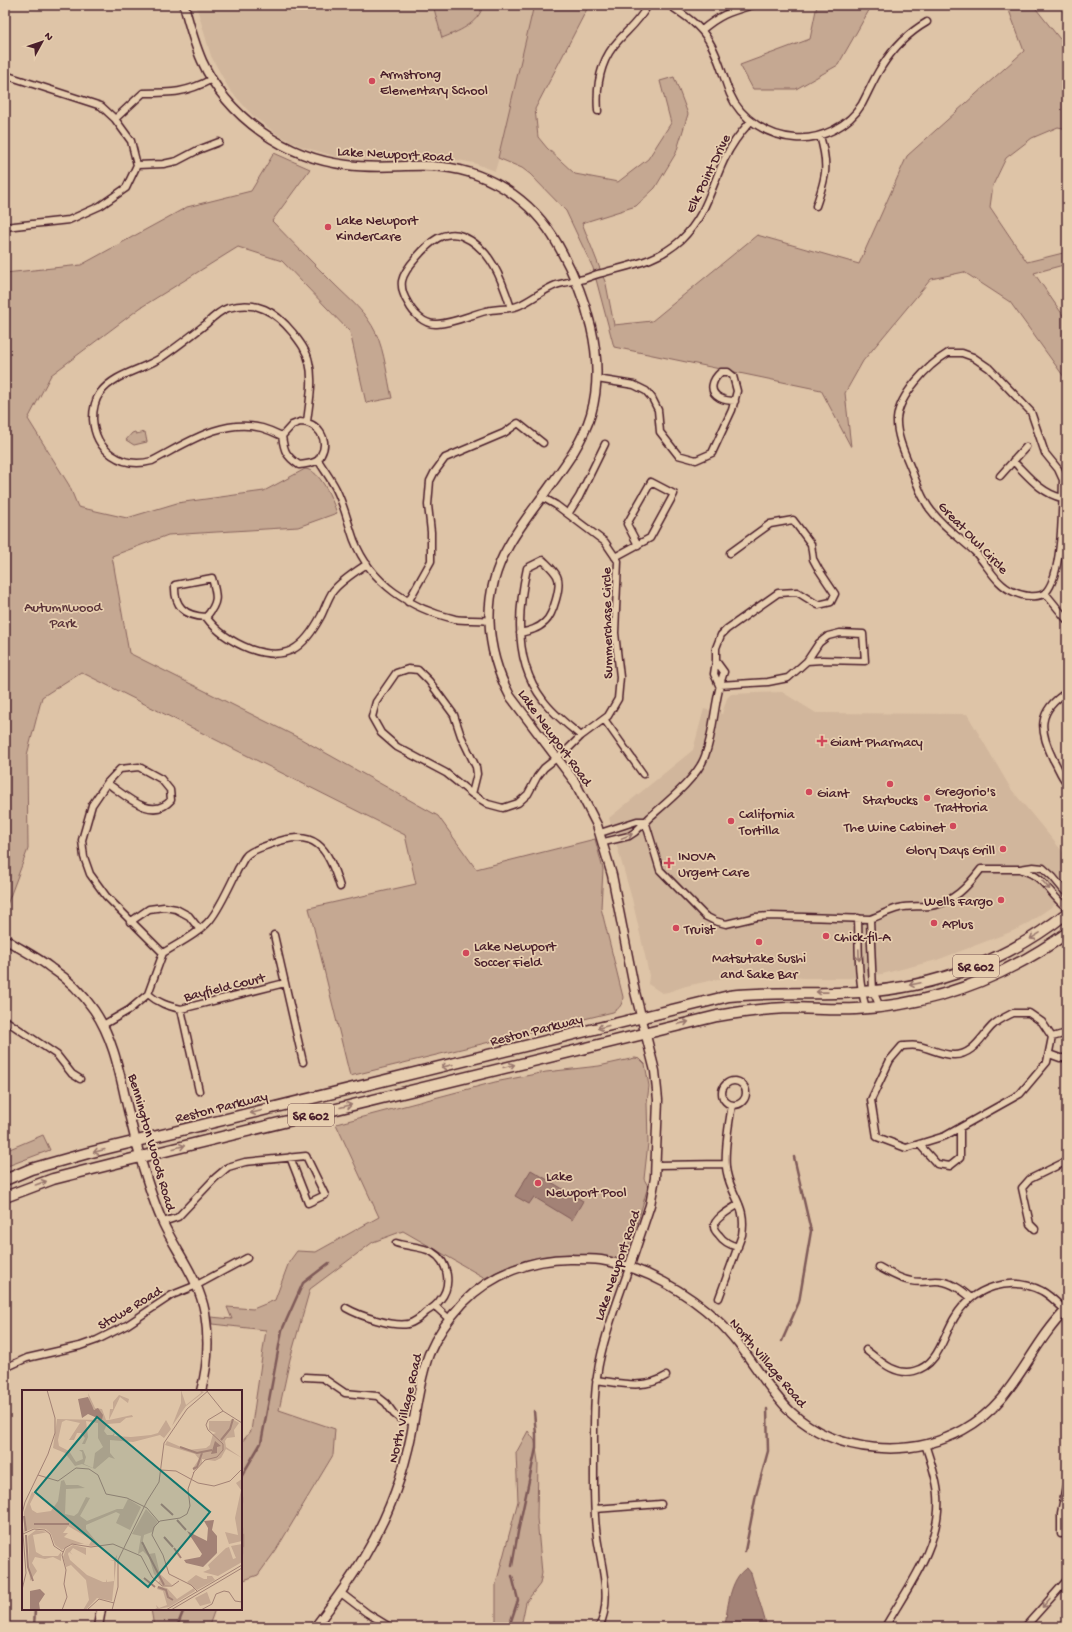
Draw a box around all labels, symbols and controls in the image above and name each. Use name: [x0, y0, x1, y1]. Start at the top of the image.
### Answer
north arrow: [22, 22, 62, 62]
text: N: [41, 30, 55, 43]
place label: Armstrong Elementary School: [380, 67, 488, 100]
marker: Armstrong Elementary School: [367, 76, 377, 86]
street label: Elk Point Drive: [683, 131, 736, 216]
street label: Lake Newport Road: [337, 144, 455, 167]
place label: Lake Newport KinderCare: [336, 213, 419, 246]
marker: Lake Newport KinderCare: [323, 222, 333, 232]
street label: Great Owl Circle: [933, 499, 1012, 579]
street label: Summerchase Circle: [599, 566, 618, 679]
park label: Autumnwood Park: [24, 600, 103, 633]
street label: Lake Newport Road: [513, 687, 596, 792]
place label: Giant Pharmacy: [830, 735, 923, 752]
marker: Giant Pharmacy: [817, 736, 827, 746]
marker: Starbucks: [885, 779, 895, 789]
place label: Gregorio's Trattoria: [934, 784, 996, 817]
place label: Giant: [817, 786, 850, 803]
marker: Giant: [804, 787, 814, 797]
place label: Starbucks: [862, 793, 918, 810]
marker: Gregorio's Trattoria: [922, 793, 932, 803]
place label: California Tortilla: [738, 807, 796, 840]
marker: California Tortilla: [726, 816, 736, 826]
place label: The Wine Cabinet: [843, 820, 946, 837]
marker: The Wine Cabinet: [948, 821, 958, 831]
one-way arrow: [620, 832, 632, 839]
place label: Glory Days Grill: [905, 843, 995, 860]
marker: Glory Days Grill: [998, 844, 1008, 854]
place label: INOVA Urgent Care: [678, 849, 750, 882]
marker: INOVA Urgent Care: [663, 857, 675, 869]
one-way arrow: [1041, 880, 1050, 890]
place label: Wells Fargo: [924, 894, 993, 911]
marker: Wells Fargo: [996, 895, 1006, 905]
place label: APlus: [942, 917, 974, 934]
marker: APlus: [929, 918, 939, 928]
place label: Truist: [683, 922, 716, 939]
marker: Truist: [671, 923, 681, 933]
place label: Chick-fil-A: [834, 930, 891, 947]
marker: Chick-fil-A: [821, 931, 831, 941]
one-way arrow: [1030, 932, 1041, 940]
marker: Matsutake Sushi and Sake Bar: [754, 937, 764, 947]
place label: Lake Newport Soccer Field: [474, 939, 557, 972]
marker: Lake Newport Soccer Field: [461, 948, 471, 958]
one-way arrow: [855, 948, 863, 961]
place label: Matsutake Sushi and Sake Bar: [712, 951, 806, 984]
road number: SR 602: [953, 955, 999, 977]
street label: Bayfield Court: [181, 970, 268, 1007]
one-way arrow: [909, 981, 922, 989]
one-way arrow: [816, 988, 829, 996]
street label: Reston Parkway: [489, 1012, 585, 1051]
one-way arrow: [676, 1019, 689, 1027]
one-way arrow: [597, 1023, 610, 1031]
one-way arrow: [441, 1062, 454, 1070]
one-way arrow: [502, 1062, 515, 1069]
street label: Bennington Woods Road: [123, 1071, 179, 1215]
street label: Reston Parkway: [174, 1089, 270, 1128]
one-way arrow: [339, 1102, 352, 1110]
road number: SR 602: [288, 1104, 334, 1126]
one-way arrow: [250, 1109, 263, 1117]
one-way arrow: [172, 1143, 185, 1151]
one-way arrow: [92, 1147, 105, 1155]
place label: Lake Newport Pool: [546, 1169, 627, 1202]
one-way arrow: [35, 1178, 47, 1186]
marker: Lake Newport Pool: [533, 1178, 543, 1188]
street label: Lake Newport Road: [592, 1207, 646, 1323]
street label: Stowe Road: [95, 1283, 167, 1335]
street label: North Village Road: [725, 1315, 811, 1413]
street label: North Village Road: [386, 1350, 428, 1465]
inset map: [22, 1390, 242, 1610]
one-way arrow: [1042, 1598, 1051, 1609]

